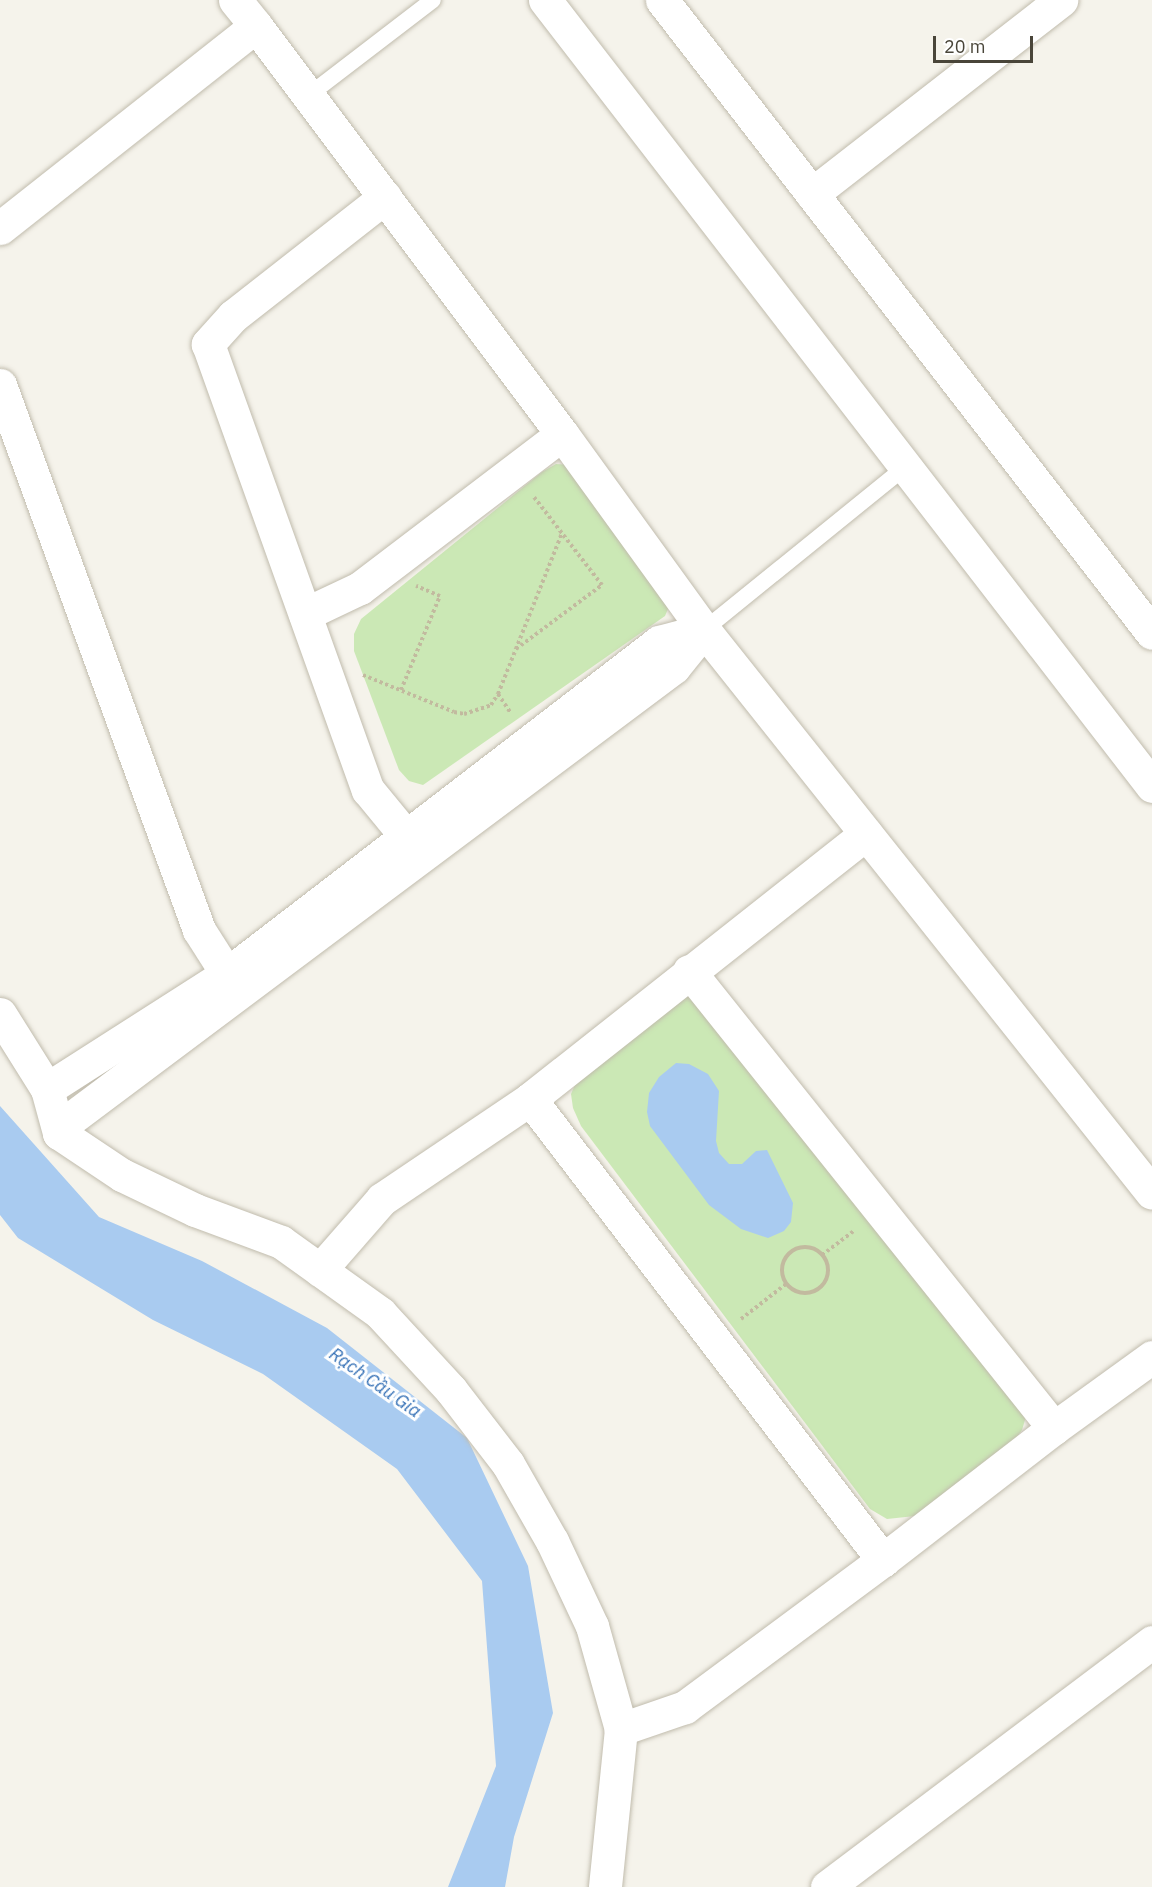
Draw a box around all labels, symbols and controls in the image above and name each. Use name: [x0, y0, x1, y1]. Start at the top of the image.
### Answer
scale bar: [936, 24, 1036, 62]
text: 20 m: [944, 35, 986, 58]
water label: Rạch Cầu Gia: [325, 1343, 425, 1423]

